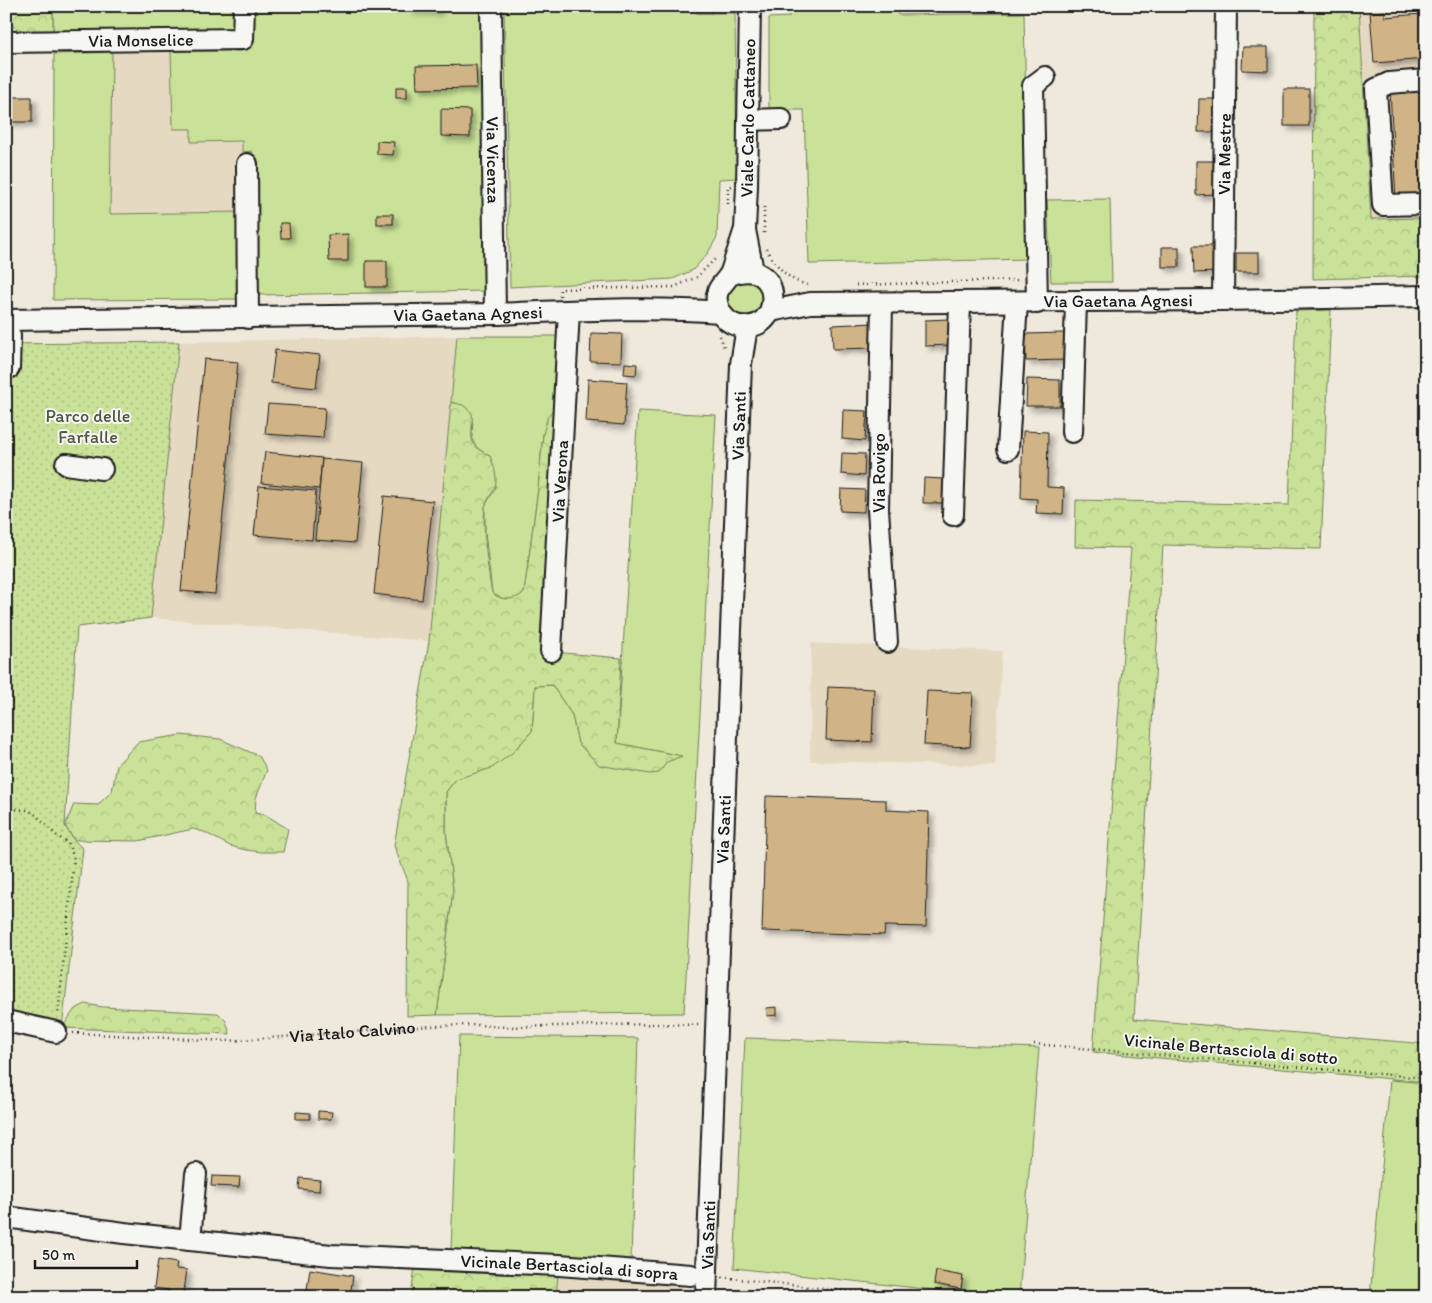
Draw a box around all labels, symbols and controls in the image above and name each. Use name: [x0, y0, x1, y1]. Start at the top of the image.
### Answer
street label: Via Monselice: [88, 29, 194, 52]
street label: Viale Carlo Cattaneo: [736, 38, 760, 198]
street label: Via Mestre: [1213, 113, 1236, 195]
street label: Via Vicenza: [481, 116, 505, 204]
street label: Via Gaetana Agnesi: [1043, 289, 1193, 312]
street label: Via Gaetana Agnesi: [393, 301, 543, 326]
street label: Via Santi: [727, 391, 751, 461]
park label: Parco delle Farfalle: [46, 405, 130, 448]
street label: Via Rovigo: [868, 433, 890, 513]
street label: Via Verona: [547, 439, 573, 523]
street label: Via Santi: [711, 794, 736, 864]
street label: Via Italo Calvino: [288, 1016, 416, 1047]
street label: Vicinale Bertasciola di sotto: [1123, 1029, 1339, 1069]
street label: Via Santi: [696, 1200, 720, 1270]
scale bar: [35, 1238, 138, 1270]
text: 50 m: [42, 1246, 75, 1264]
street label: Vicinale Bertasciola di sopra: [460, 1250, 680, 1285]

